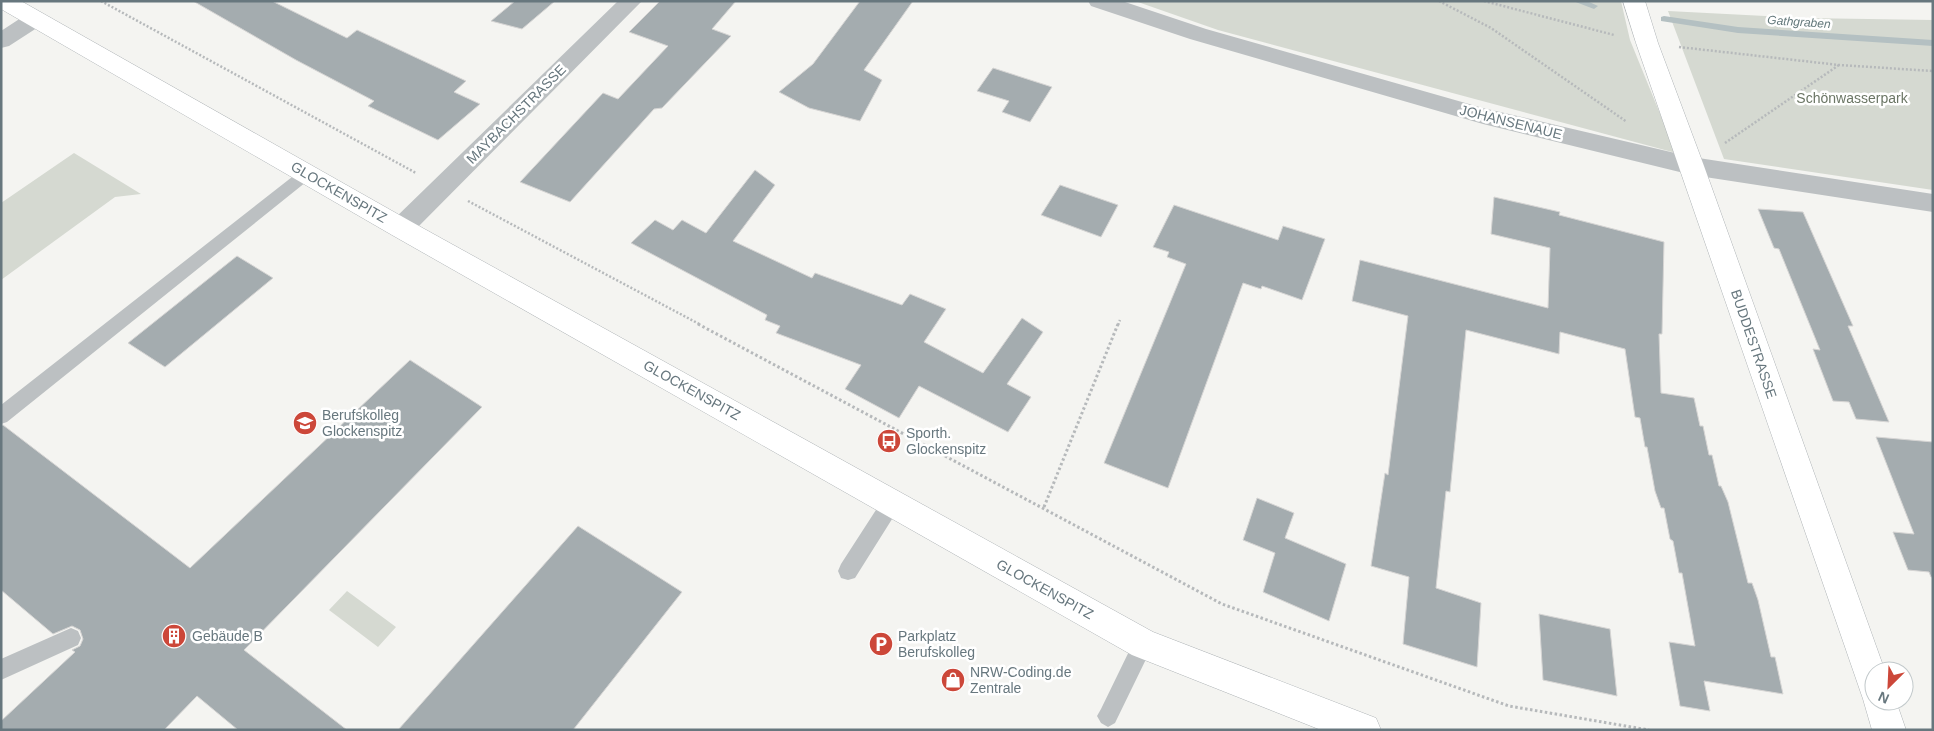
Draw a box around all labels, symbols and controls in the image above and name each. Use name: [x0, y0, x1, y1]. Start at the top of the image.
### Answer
water label: Gathgraben: [1767, 13, 1831, 31]
street label: MAYBACHSTRASSE: [463, 61, 569, 167]
park label: Schönwasserpark: [1796, 90, 1909, 106]
street label: JOHANSENAUE: [1458, 102, 1564, 142]
street label: GLOCKENSPITZ: [288, 158, 390, 226]
street label: BUDDESTRASSE: [1728, 287, 1780, 401]
street label: GLOCKENSPITZ: [641, 357, 744, 423]
place label: Berufskolleg Glockenspitz: [322, 407, 402, 439]
school or university icon: Berufskolleg Glockenspitz: [292, 410, 318, 436]
place label: Sporth. Glockenspitz: [906, 425, 986, 457]
bus stop icon: Sporth. Glockenspitz: [876, 428, 902, 454]
street label: GLOCKENSPITZ: [994, 556, 1097, 622]
building icon: Gebäude B: [161, 623, 187, 649]
place label: Gebäude B: [192, 628, 263, 644]
place label: Parkplatz Berufskolleg: [898, 628, 975, 660]
parking icon: Parkplatz Berufskolleg: [868, 631, 894, 657]
north arrow: [1864, 661, 1914, 711]
place label: NRW-Coding.de Zentrale: [970, 664, 1072, 696]
shop icon: NRW-Coding.de Zentrale: [940, 667, 966, 693]
text: N: [1876, 689, 1892, 707]

